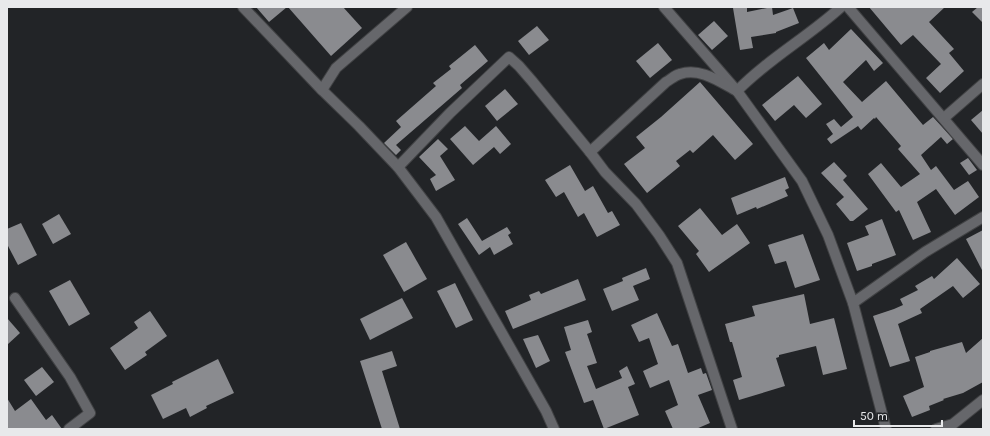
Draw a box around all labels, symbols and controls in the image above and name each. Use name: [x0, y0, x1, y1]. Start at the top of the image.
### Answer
scale bar: [854, 402, 942, 428]
text: 50 m: [860, 409, 888, 423]

